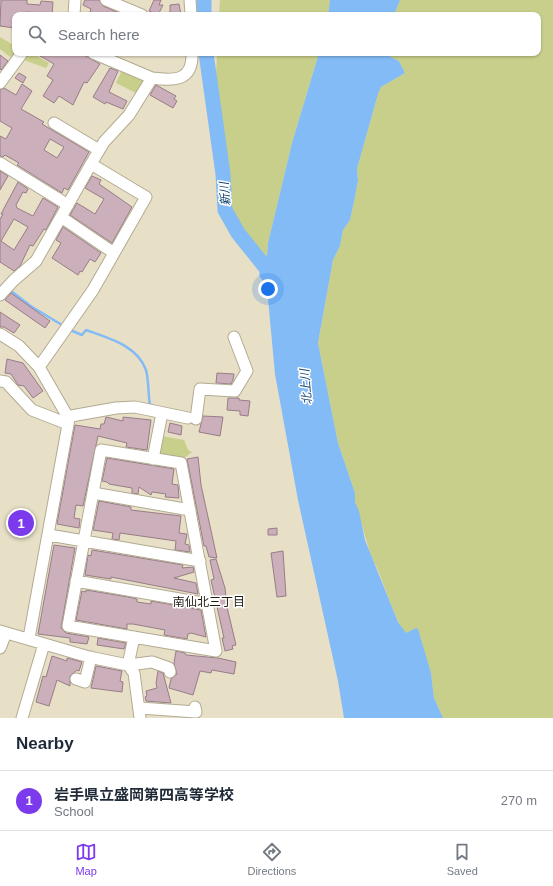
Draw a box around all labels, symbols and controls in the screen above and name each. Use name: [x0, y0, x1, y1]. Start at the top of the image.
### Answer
search box: [12, 12, 541, 56]
icon: search: [26, 23, 48, 45]
text: Search here: [58, 26, 140, 43]
water label: 新川: [217, 179, 233, 207]
your location: [258, 279, 278, 299]
water label: 北上川: [297, 366, 315, 406]
pin: 1: [8, 508, 34, 538]
district label: 南仙北三丁目: [173, 595, 245, 609]
text: Nearby: [16, 734, 74, 753]
text: 岩手県立盛岡第四高等学校: [54, 786, 234, 803]
text: 1: [25, 793, 33, 808]
text: 270 m: [501, 793, 537, 808]
text: School: [54, 804, 94, 819]
tab: Map: [75, 841, 97, 877]
tab: Directions: [247, 841, 296, 877]
tab: Saved: [447, 841, 478, 877]

